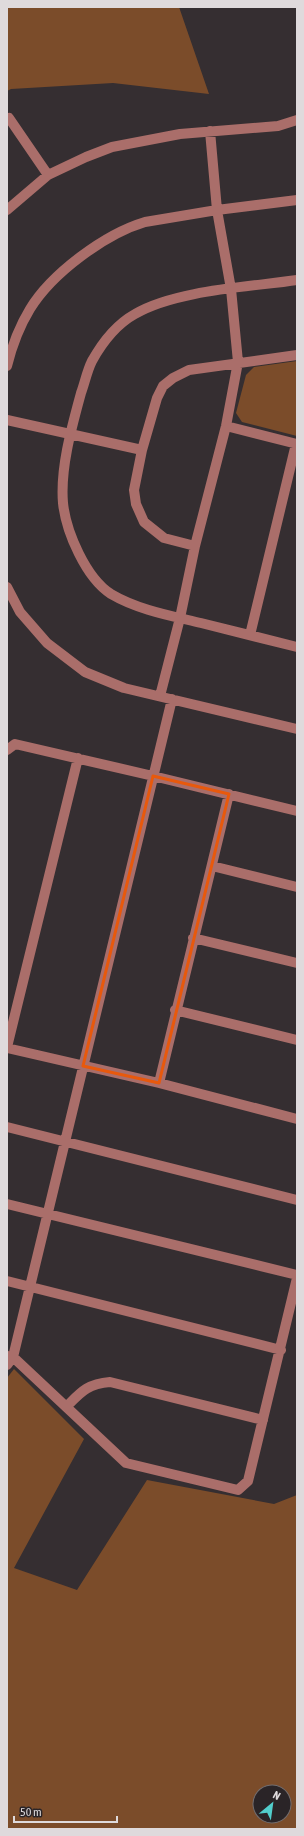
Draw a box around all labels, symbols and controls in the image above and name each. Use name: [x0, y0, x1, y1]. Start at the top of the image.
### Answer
north arrow: [252, 1784, 292, 1824]
text: N: [271, 1788, 283, 1802]
scale bar: [14, 1798, 117, 1824]
text: 50 m: [20, 1805, 42, 1819]

